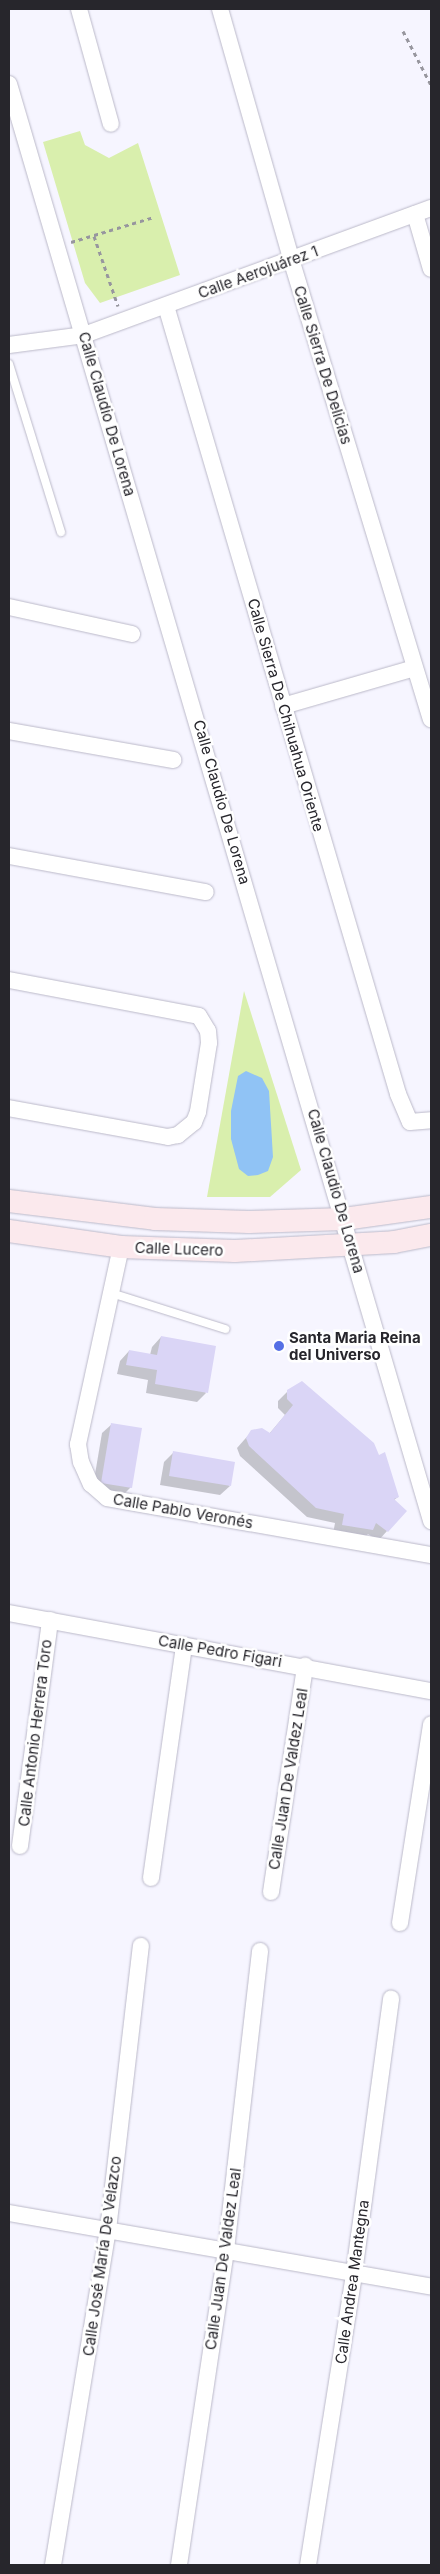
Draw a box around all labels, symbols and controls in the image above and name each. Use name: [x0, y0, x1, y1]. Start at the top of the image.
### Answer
street label: Calle Aerojuárez 1: [195, 242, 321, 302]
street label: Calle Sierra De Delicias: [290, 283, 356, 447]
street label: Calle Claudio De Lorena: [75, 330, 139, 498]
street label: Calle Sierra De Chihuahua Oriente: [244, 596, 328, 834]
street label: Calle Claudio De Lorena: [190, 718, 254, 886]
street label: Calle Claudio De Lorena: [304, 1107, 368, 1275]
street label: Calle Lucero: [134, 1238, 224, 1260]
place label: Santa Maria Reina del Universo: [289, 1328, 421, 1363]
marker: Santa Maria Reina del Universo: [273, 1340, 285, 1352]
street label: Calle Pablo Veronés: [112, 1490, 254, 1532]
street label: Calle Pedro Figari: [157, 1631, 283, 1671]
street label: Calle Antonio Herrera Toro: [15, 1638, 55, 1828]
street label: Calle Juan De Valdez Leal: [265, 1687, 311, 1871]
street label: Calle José María De Velazco: [79, 2155, 125, 2357]
street label: Calle Juan De Valdez Leal: [201, 2167, 245, 2351]
street label: Calle Andrea Mantegna: [332, 2199, 372, 2365]

